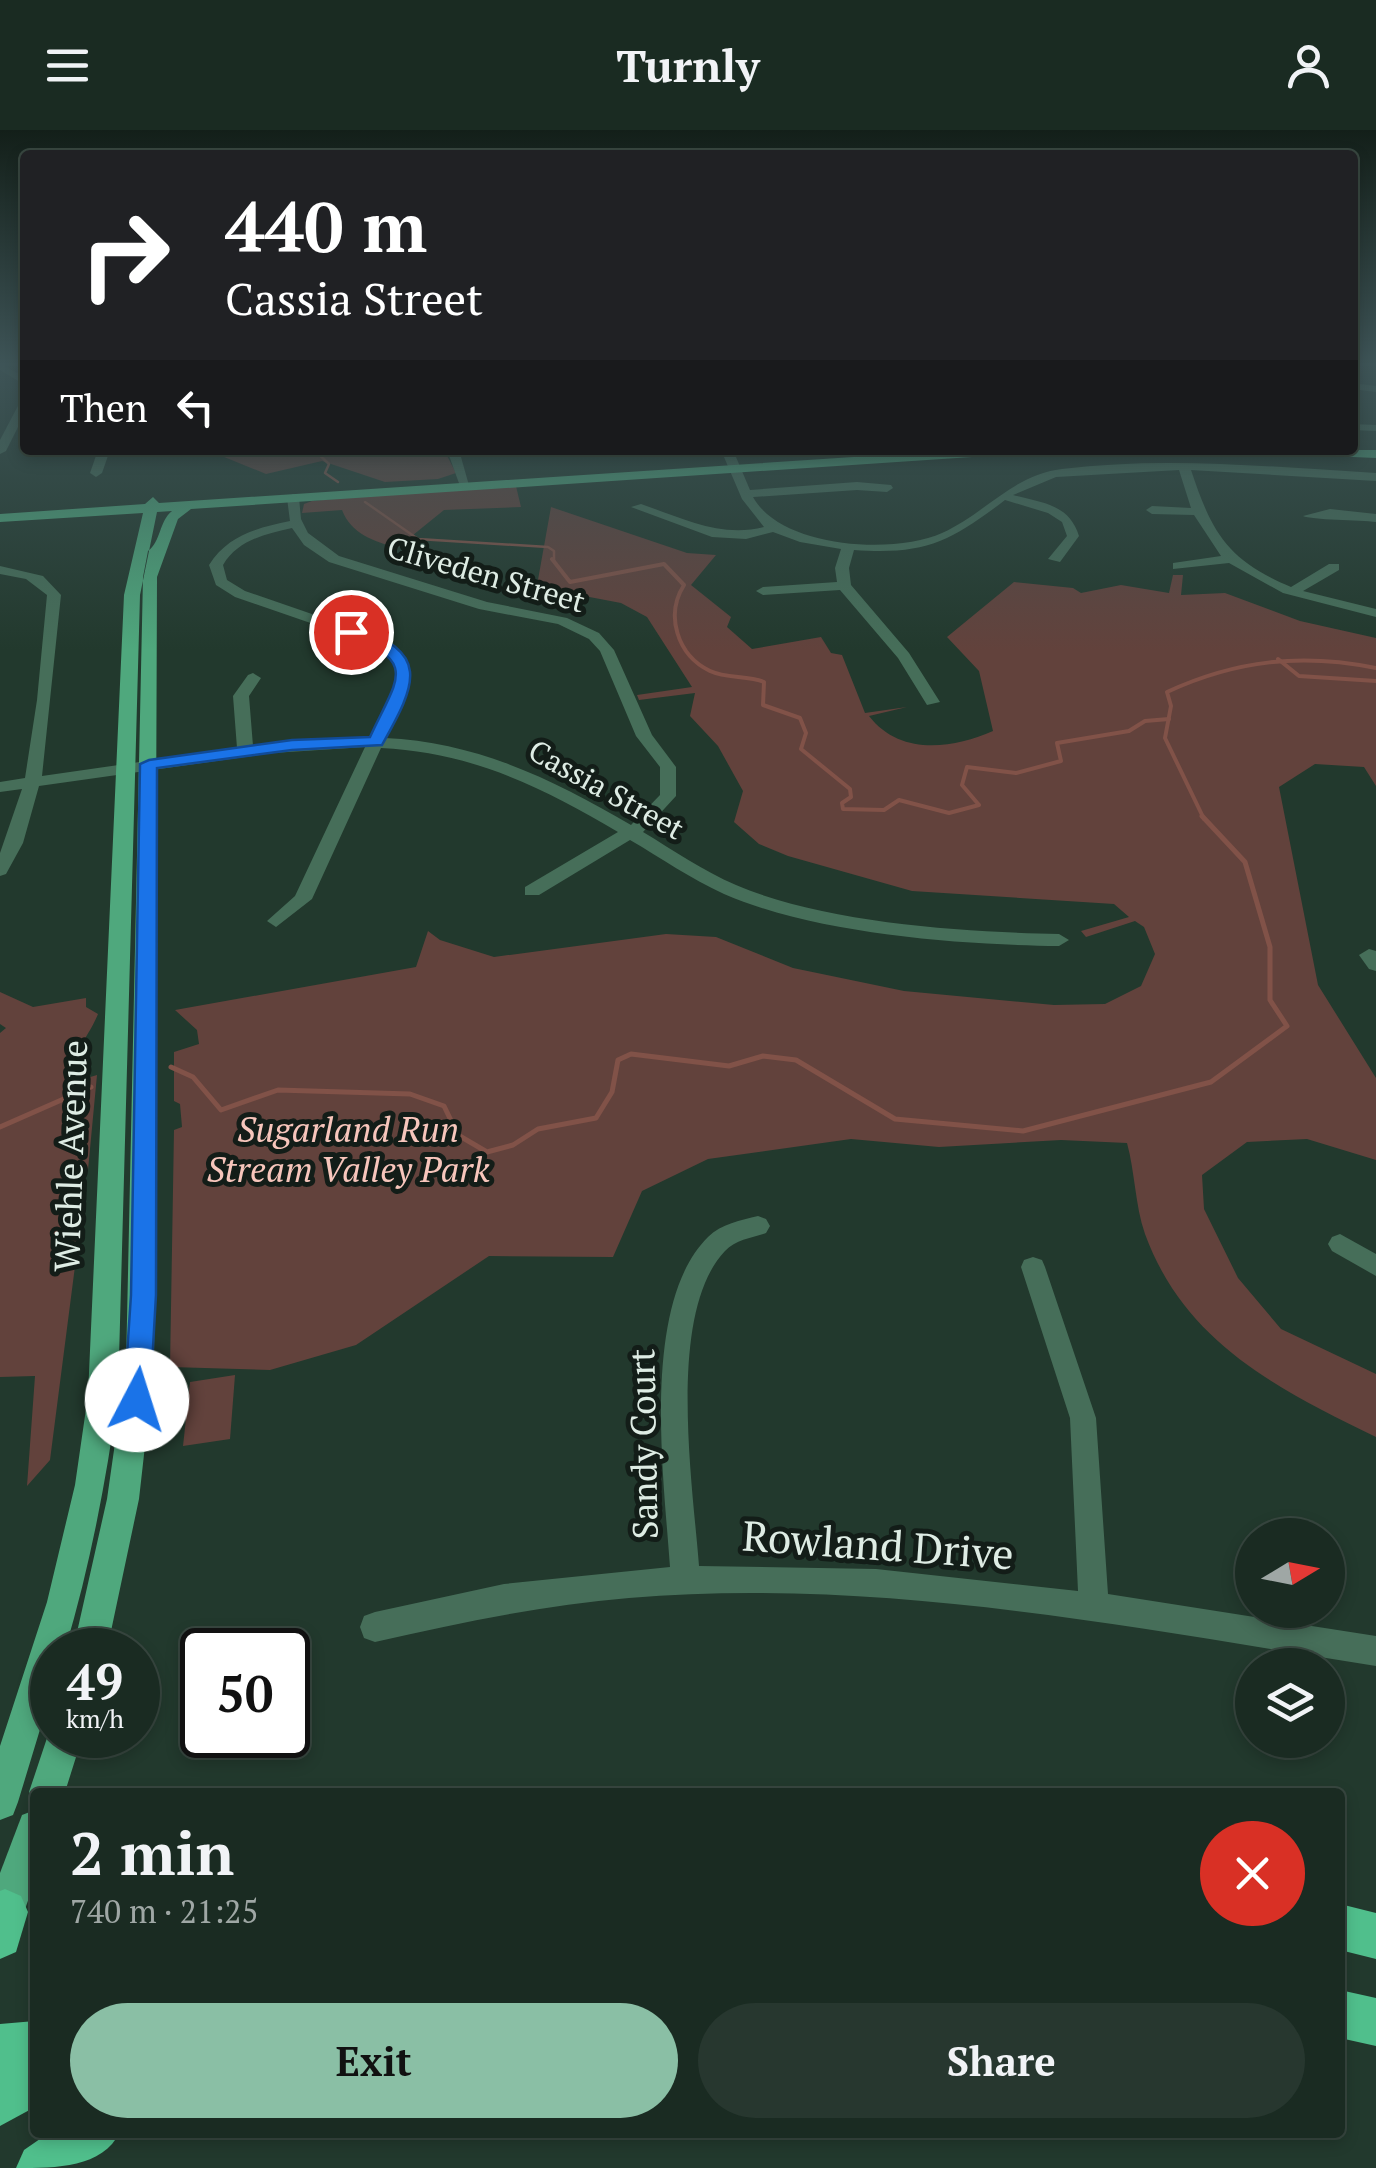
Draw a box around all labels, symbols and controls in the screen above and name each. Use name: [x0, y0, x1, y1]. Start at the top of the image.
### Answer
text: Turnly: [616, 35, 760, 95]
icon: menu: [40, 38, 95, 93]
icon: person: [1281, 38, 1336, 93]
text: 440 m: [225, 179, 427, 272]
icon: right: [60, 190, 190, 320]
text: Cassia Street: [225, 268, 483, 328]
icon: left: [168, 380, 223, 435]
text: Then: [60, 383, 148, 433]
street label: Cliveden Street: [383, 527, 590, 621]
pin: [309, 590, 394, 675]
icon: arrive: [324, 605, 379, 660]
street label: Cassia Street: [522, 730, 691, 848]
street label: Wiehle Avenue: [43, 1039, 97, 1273]
park label: Sugarland Run Stream Valley Park: [206, 1106, 490, 1192]
position arrow: [85, 1348, 189, 1452]
street label: Sandy Court: [618, 1348, 668, 1540]
street label: Rowland Drive: [741, 1507, 1016, 1581]
north arrow: [1235, 1518, 1345, 1628]
map controls: [1235, 1518, 1345, 1758]
speed limit sign: 50: [180, 1628, 310, 1758]
text: 49: [67, 1648, 123, 1714]
button: layers: [1235, 1648, 1345, 1758]
text: km/h: [66, 1702, 124, 1735]
text: 2 min: [70, 1813, 234, 1892]
button: close: [1200, 1821, 1305, 1926]
text: 740 m · 21:25: [70, 1890, 258, 1932]
button: Exit: [70, 2003, 678, 2118]
button: Share: [698, 2003, 1305, 2118]

